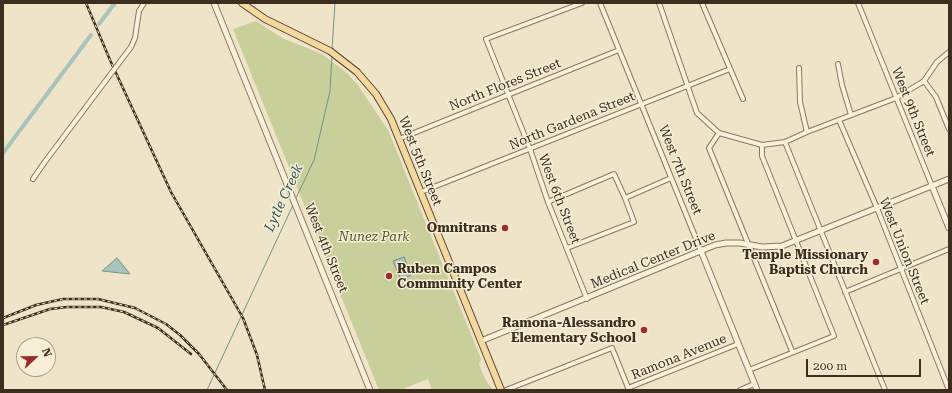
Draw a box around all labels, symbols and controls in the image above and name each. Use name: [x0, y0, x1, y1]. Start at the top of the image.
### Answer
street label: North Flores Street: [447, 55, 563, 115]
street label: West 9th Street: [888, 65, 938, 159]
street label: North Gardena Street: [507, 89, 637, 153]
street label: West 5th Street: [395, 114, 445, 208]
street label: West 7th Street: [655, 123, 705, 217]
street label: West 6th Street: [535, 152, 583, 246]
water label: Lytle Creek: [261, 162, 307, 234]
street label: West Union Street: [875, 195, 933, 307]
street label: West 4th Street: [301, 201, 351, 295]
place label: Omnitrans: [427, 220, 497, 236]
marker: Omnitrans: [500, 223, 510, 233]
street label: Medical Center Drive: [588, 228, 718, 292]
park label: Nunez Park: [339, 229, 409, 245]
place label: Temple Missionary Baptist Church: [742, 247, 868, 278]
marker: Temple Missionary Baptist Church: [871, 257, 881, 267]
place label: Ruben Campos Community Center: [397, 261, 522, 292]
marker: Ruben Campos Community Center: [384, 271, 394, 281]
place label: Ramona-Alessandro Elementary School: [502, 315, 636, 346]
marker: Ramona-Alessandro Elementary School: [639, 325, 649, 335]
street label: Ramona Avenue: [629, 331, 729, 383]
north arrow: [16, 337, 56, 377]
text: N: [39, 346, 54, 359]
scale bar: [808, 351, 923, 377]
text: 200 m: [813, 359, 847, 373]

